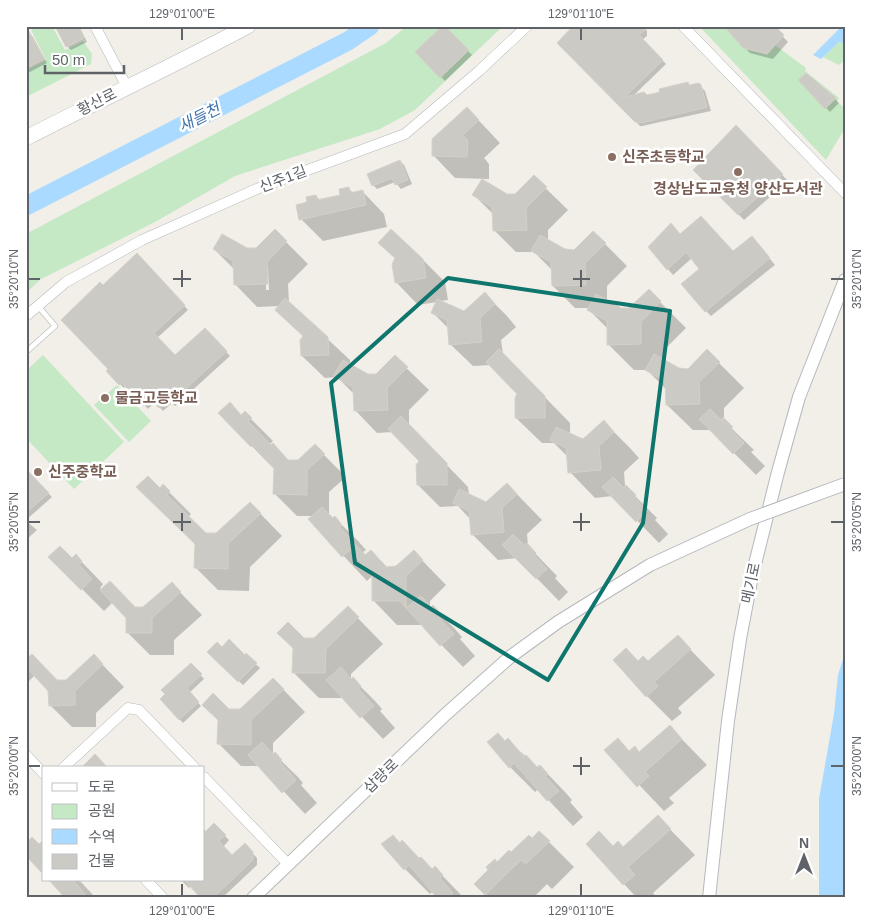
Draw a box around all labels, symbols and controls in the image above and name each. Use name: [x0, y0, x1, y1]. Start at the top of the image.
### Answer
text: 129°01'00"E: [149, 7, 215, 21]
text: 129°01'10"E: [548, 7, 614, 21]
scale bar: [45, 42, 124, 74]
text: 50 m: [52, 51, 85, 68]
street label: 황산로: [74, 85, 119, 119]
water label: 새들천: [176, 99, 225, 135]
place label: 신주초등학교: [622, 148, 705, 165]
marker: 신주초등학교: [606, 151, 618, 163]
street label: 신주1길: [257, 162, 309, 195]
marker: 경상남도교육청 양산도서관: [732, 166, 744, 178]
place label: 경상남도교육청 양산도서관: [653, 180, 823, 197]
text: 35°20'10"N: [7, 249, 21, 309]
text: 35°20'10"N: [850, 249, 864, 309]
place label: 물금고등학교: [115, 389, 198, 406]
marker: 물금고등학교: [99, 392, 111, 404]
place label: 신주중학교: [48, 463, 117, 480]
marker: 신주중학교: [32, 466, 44, 478]
text: 35°20'05"N: [7, 492, 21, 552]
text: 35°20'05"N: [850, 492, 864, 552]
street label: 메기로: [738, 561, 763, 605]
text: 35°20'00"N: [7, 736, 21, 796]
text: 35°20'00"N: [850, 736, 864, 796]
street label: 삽량로: [360, 755, 401, 796]
legend: [42, 766, 205, 882]
text: 도로: [88, 778, 116, 795]
text: 공원: [88, 802, 116, 819]
text: 수역: [88, 828, 116, 845]
north arrow: [778, 832, 828, 882]
text: N: [799, 835, 809, 851]
text: 건물: [88, 852, 116, 869]
text: 129°01'00"E: [149, 904, 215, 918]
text: 129°01'10"E: [548, 904, 614, 918]

